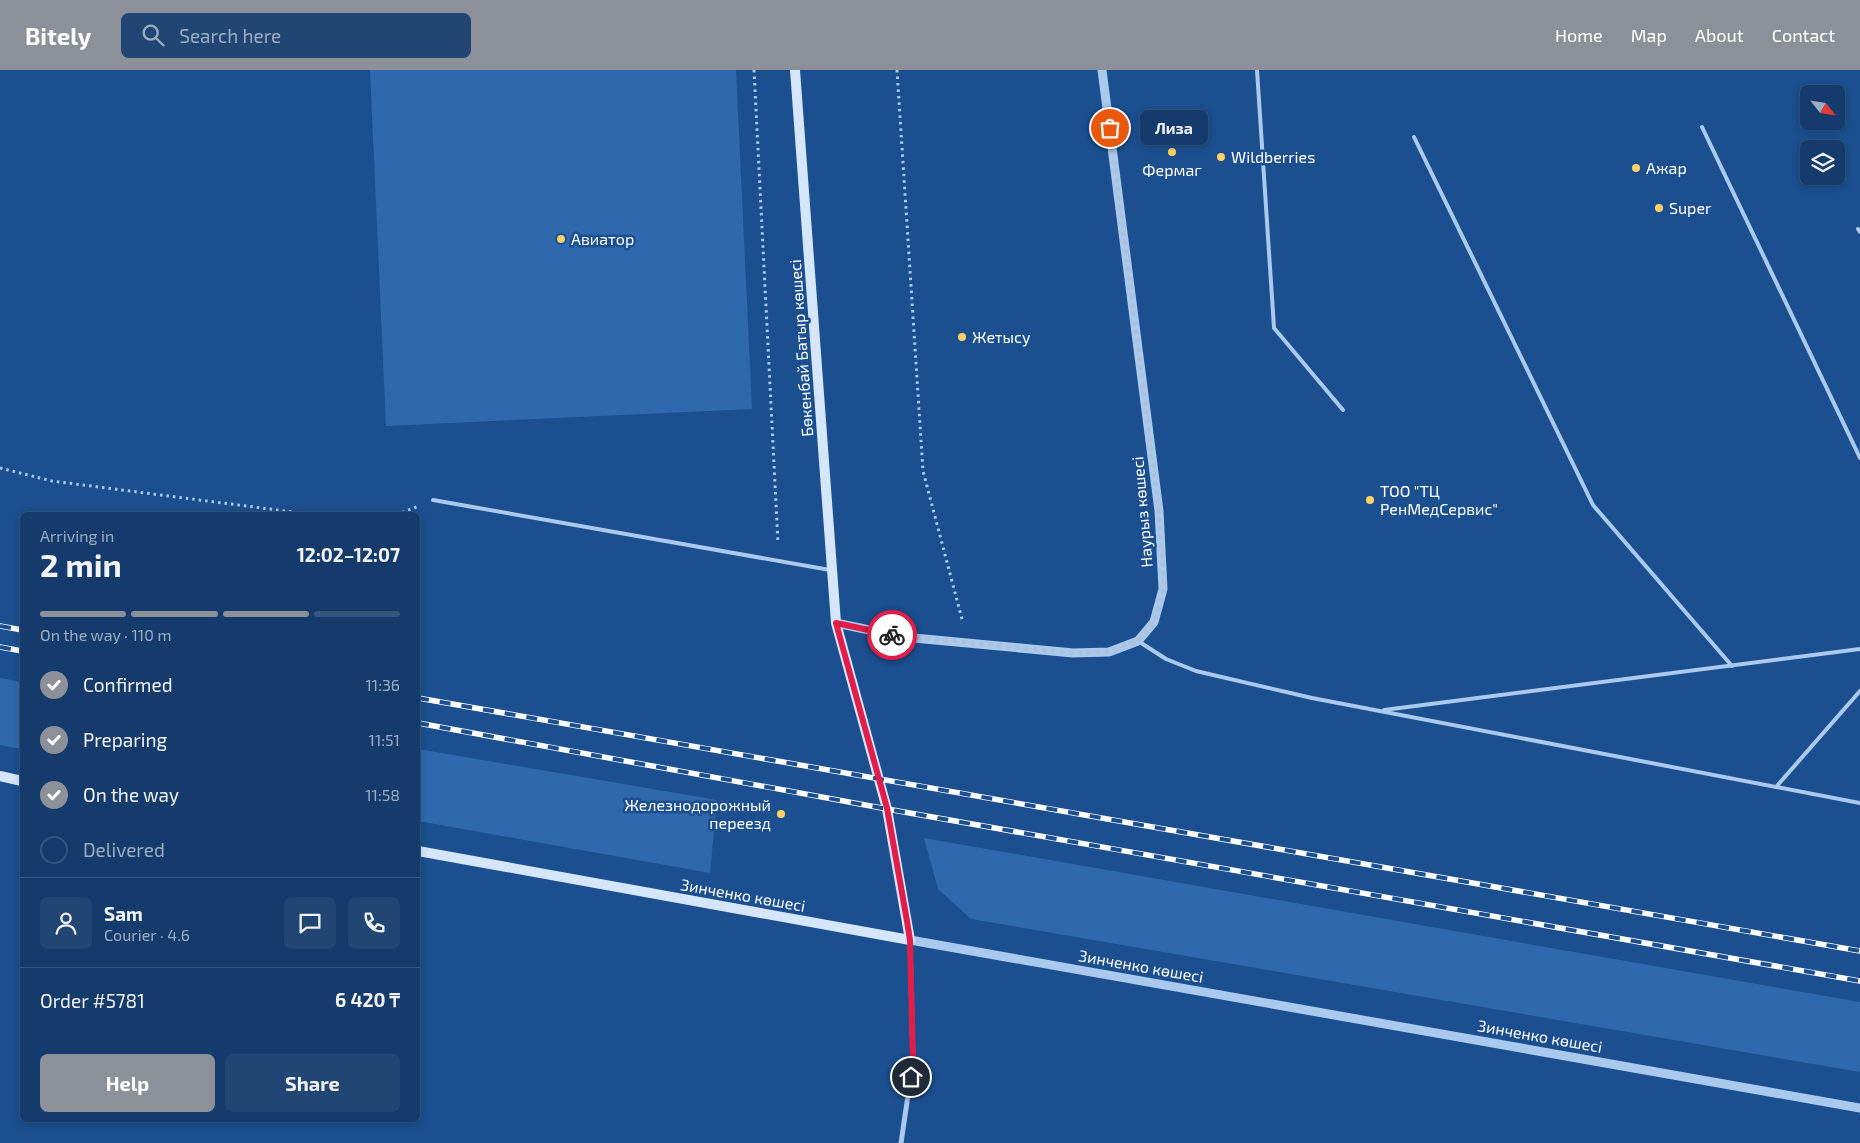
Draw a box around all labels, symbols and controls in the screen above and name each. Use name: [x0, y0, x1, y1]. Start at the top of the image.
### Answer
search box: [121, 13, 471, 58]
text: Bitely: [25, 21, 91, 50]
icon: search: [139, 21, 167, 49]
text: Search here: [179, 24, 281, 47]
text: Home: [1555, 24, 1603, 46]
text: Map: [1631, 24, 1667, 46]
text: About: [1695, 24, 1744, 46]
text: Contact: [1772, 24, 1835, 46]
north arrow: [1800, 85, 1845, 130]
map controls: [1800, 85, 1845, 185]
pin: [1089, 107, 1131, 149]
callout: Лиза: [1140, 110, 1208, 146]
icon: bag: [1096, 114, 1124, 142]
text: Лиза: [1155, 118, 1193, 137]
button: layers: [1800, 140, 1845, 185]
marker: Фермаг: [1166, 146, 1178, 158]
place label: Wildberries: [1231, 147, 1315, 166]
marker: Wildberries: [1215, 151, 1227, 163]
place label: Ажар: [1646, 158, 1687, 177]
place label: Фермаг: [1142, 160, 1202, 179]
marker: Ажар: [1630, 162, 1642, 174]
place label: Super: [1669, 198, 1712, 217]
marker: Super: [1653, 202, 1665, 214]
place label: Авиатор: [571, 229, 634, 248]
marker: Авиатор: [555, 233, 567, 245]
street label: Бөкенбай Батыр көшесі: [785, 259, 816, 437]
place label: Жетысу: [972, 327, 1031, 347]
marker: Жетысу: [956, 331, 968, 343]
street label: Наурыз көшесі: [1127, 456, 1157, 568]
place label: ТОО "ТЦ РенМедСервис": [1380, 481, 1498, 518]
marker: ТОО "ТЦ РенМедСервис": [1364, 494, 1376, 506]
text: Arriving in: [40, 526, 114, 545]
text: 12:02–12:07: [297, 543, 400, 566]
text: 2 min: [40, 545, 122, 583]
courier: [867, 610, 917, 660]
icon: bike: [878, 621, 906, 649]
text: On the way · 110 m: [40, 625, 171, 644]
icon: check: [40, 671, 68, 699]
text: Confirmed: [83, 673, 173, 696]
text: 11:36: [365, 675, 400, 694]
icon: check: [40, 726, 68, 754]
text: Preparing: [83, 728, 167, 751]
text: 11:51: [369, 730, 400, 749]
icon: check: [40, 781, 68, 809]
text: On the way: [83, 783, 179, 806]
text: 11:58: [365, 785, 400, 804]
place label: Железнодорожный переезд: [624, 795, 771, 832]
marker: Железнодорожный переезд: [775, 808, 787, 820]
text: Delivered: [83, 838, 165, 861]
street label: Зинченко көшесі: [679, 874, 807, 915]
button: person: [40, 897, 92, 949]
button: chat: [284, 897, 336, 949]
button: phone: [348, 897, 400, 949]
text: Sam: [104, 902, 143, 925]
text: Courier · 4.6: [104, 925, 190, 944]
street label: Зинченко көшесі: [1077, 945, 1205, 986]
text: 6 420 ₸: [335, 988, 400, 1011]
text: Order #5781: [40, 989, 145, 1012]
street label: Зинченко көшесі: [1476, 1015, 1604, 1056]
button: Help: [40, 1054, 215, 1112]
button: Share: [225, 1054, 400, 1112]
pin: [890, 1056, 932, 1098]
icon: home: [897, 1063, 925, 1091]

